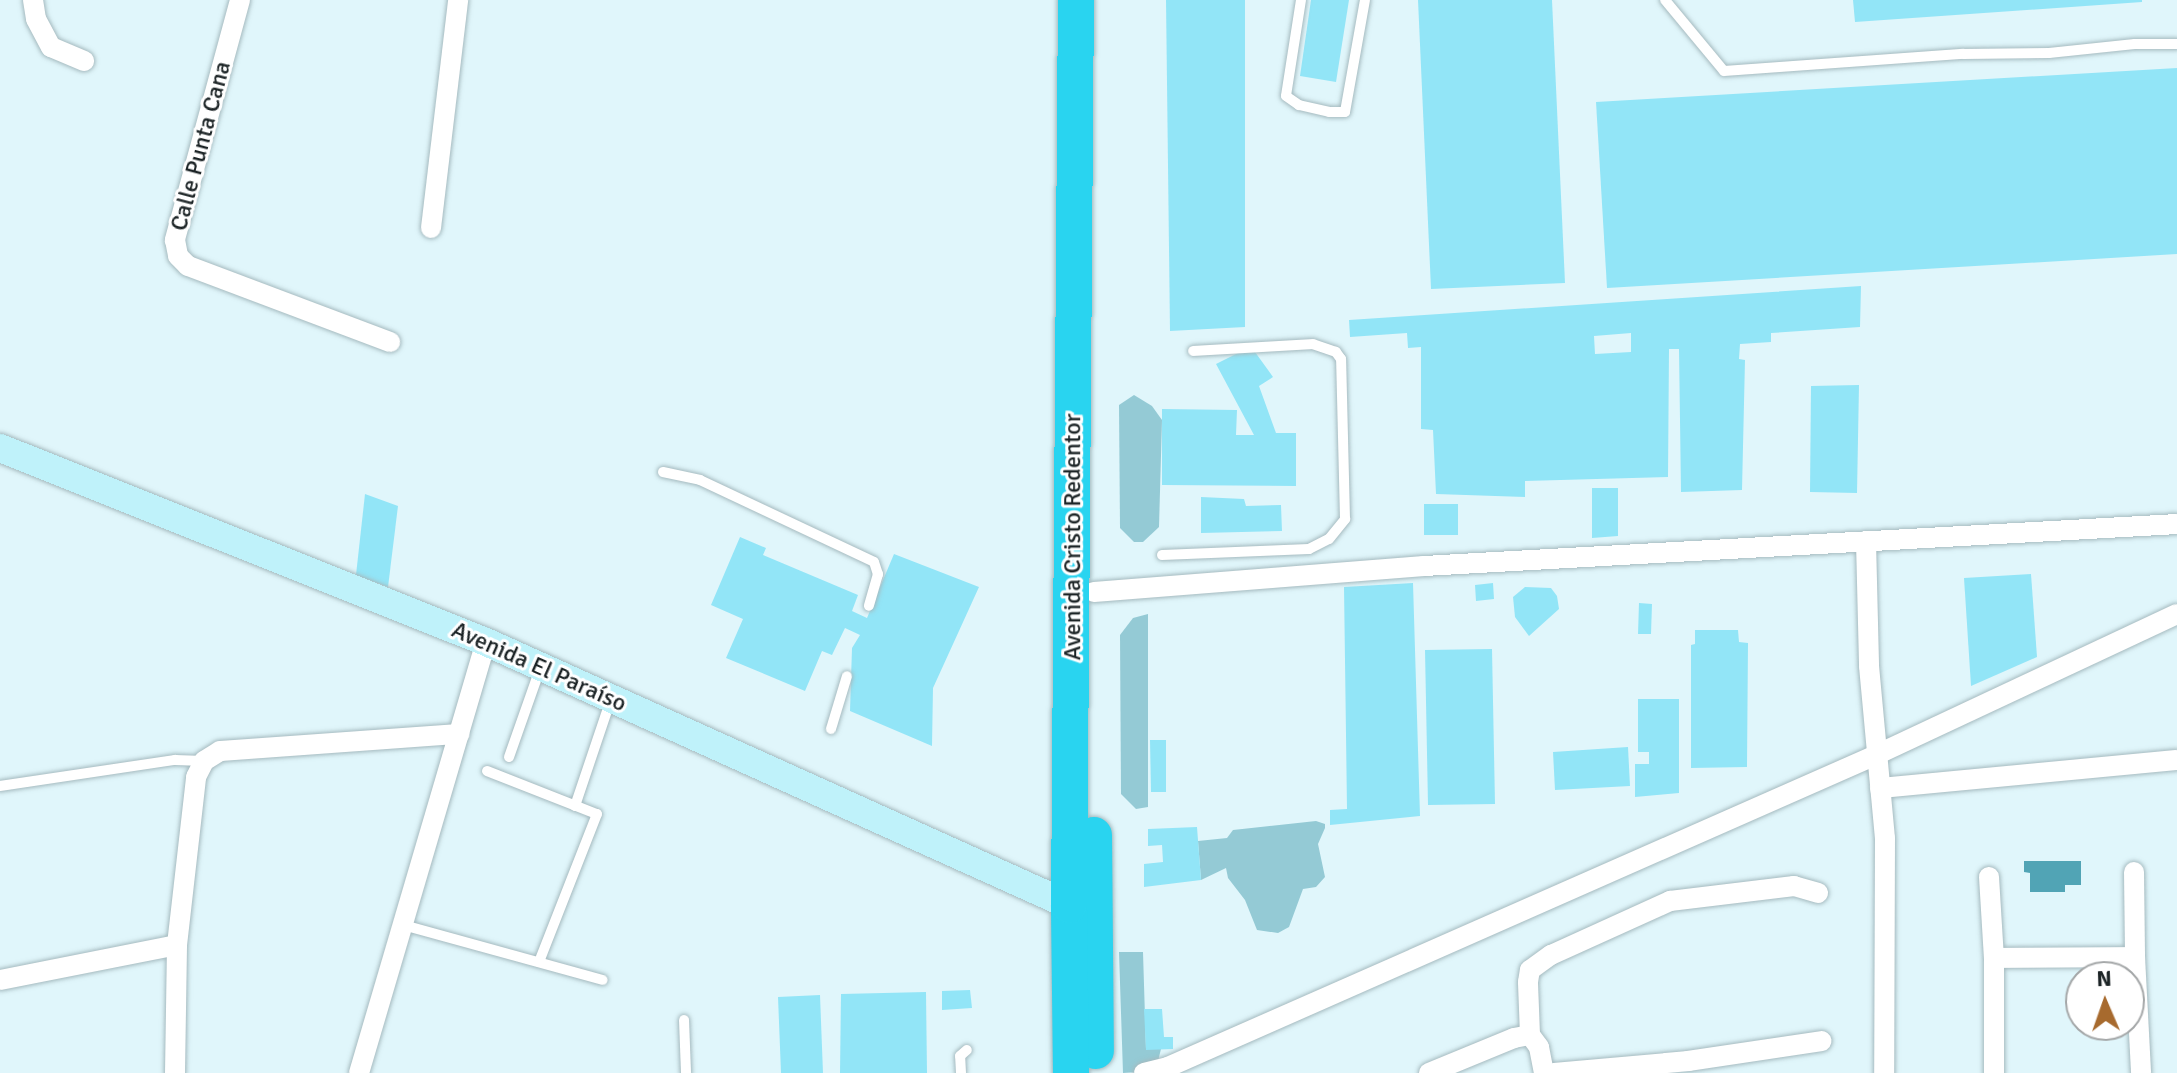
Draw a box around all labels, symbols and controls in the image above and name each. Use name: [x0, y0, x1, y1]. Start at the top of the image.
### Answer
street label: Calle Punta Cana: [165, 58, 237, 234]
street label: Avenida Cristo Redentor: [1059, 414, 1087, 660]
street label: Avenida El Paraíso: [447, 616, 631, 718]
north arrow: [2065, 961, 2145, 1041]
text: N: [2096, 965, 2112, 992]

